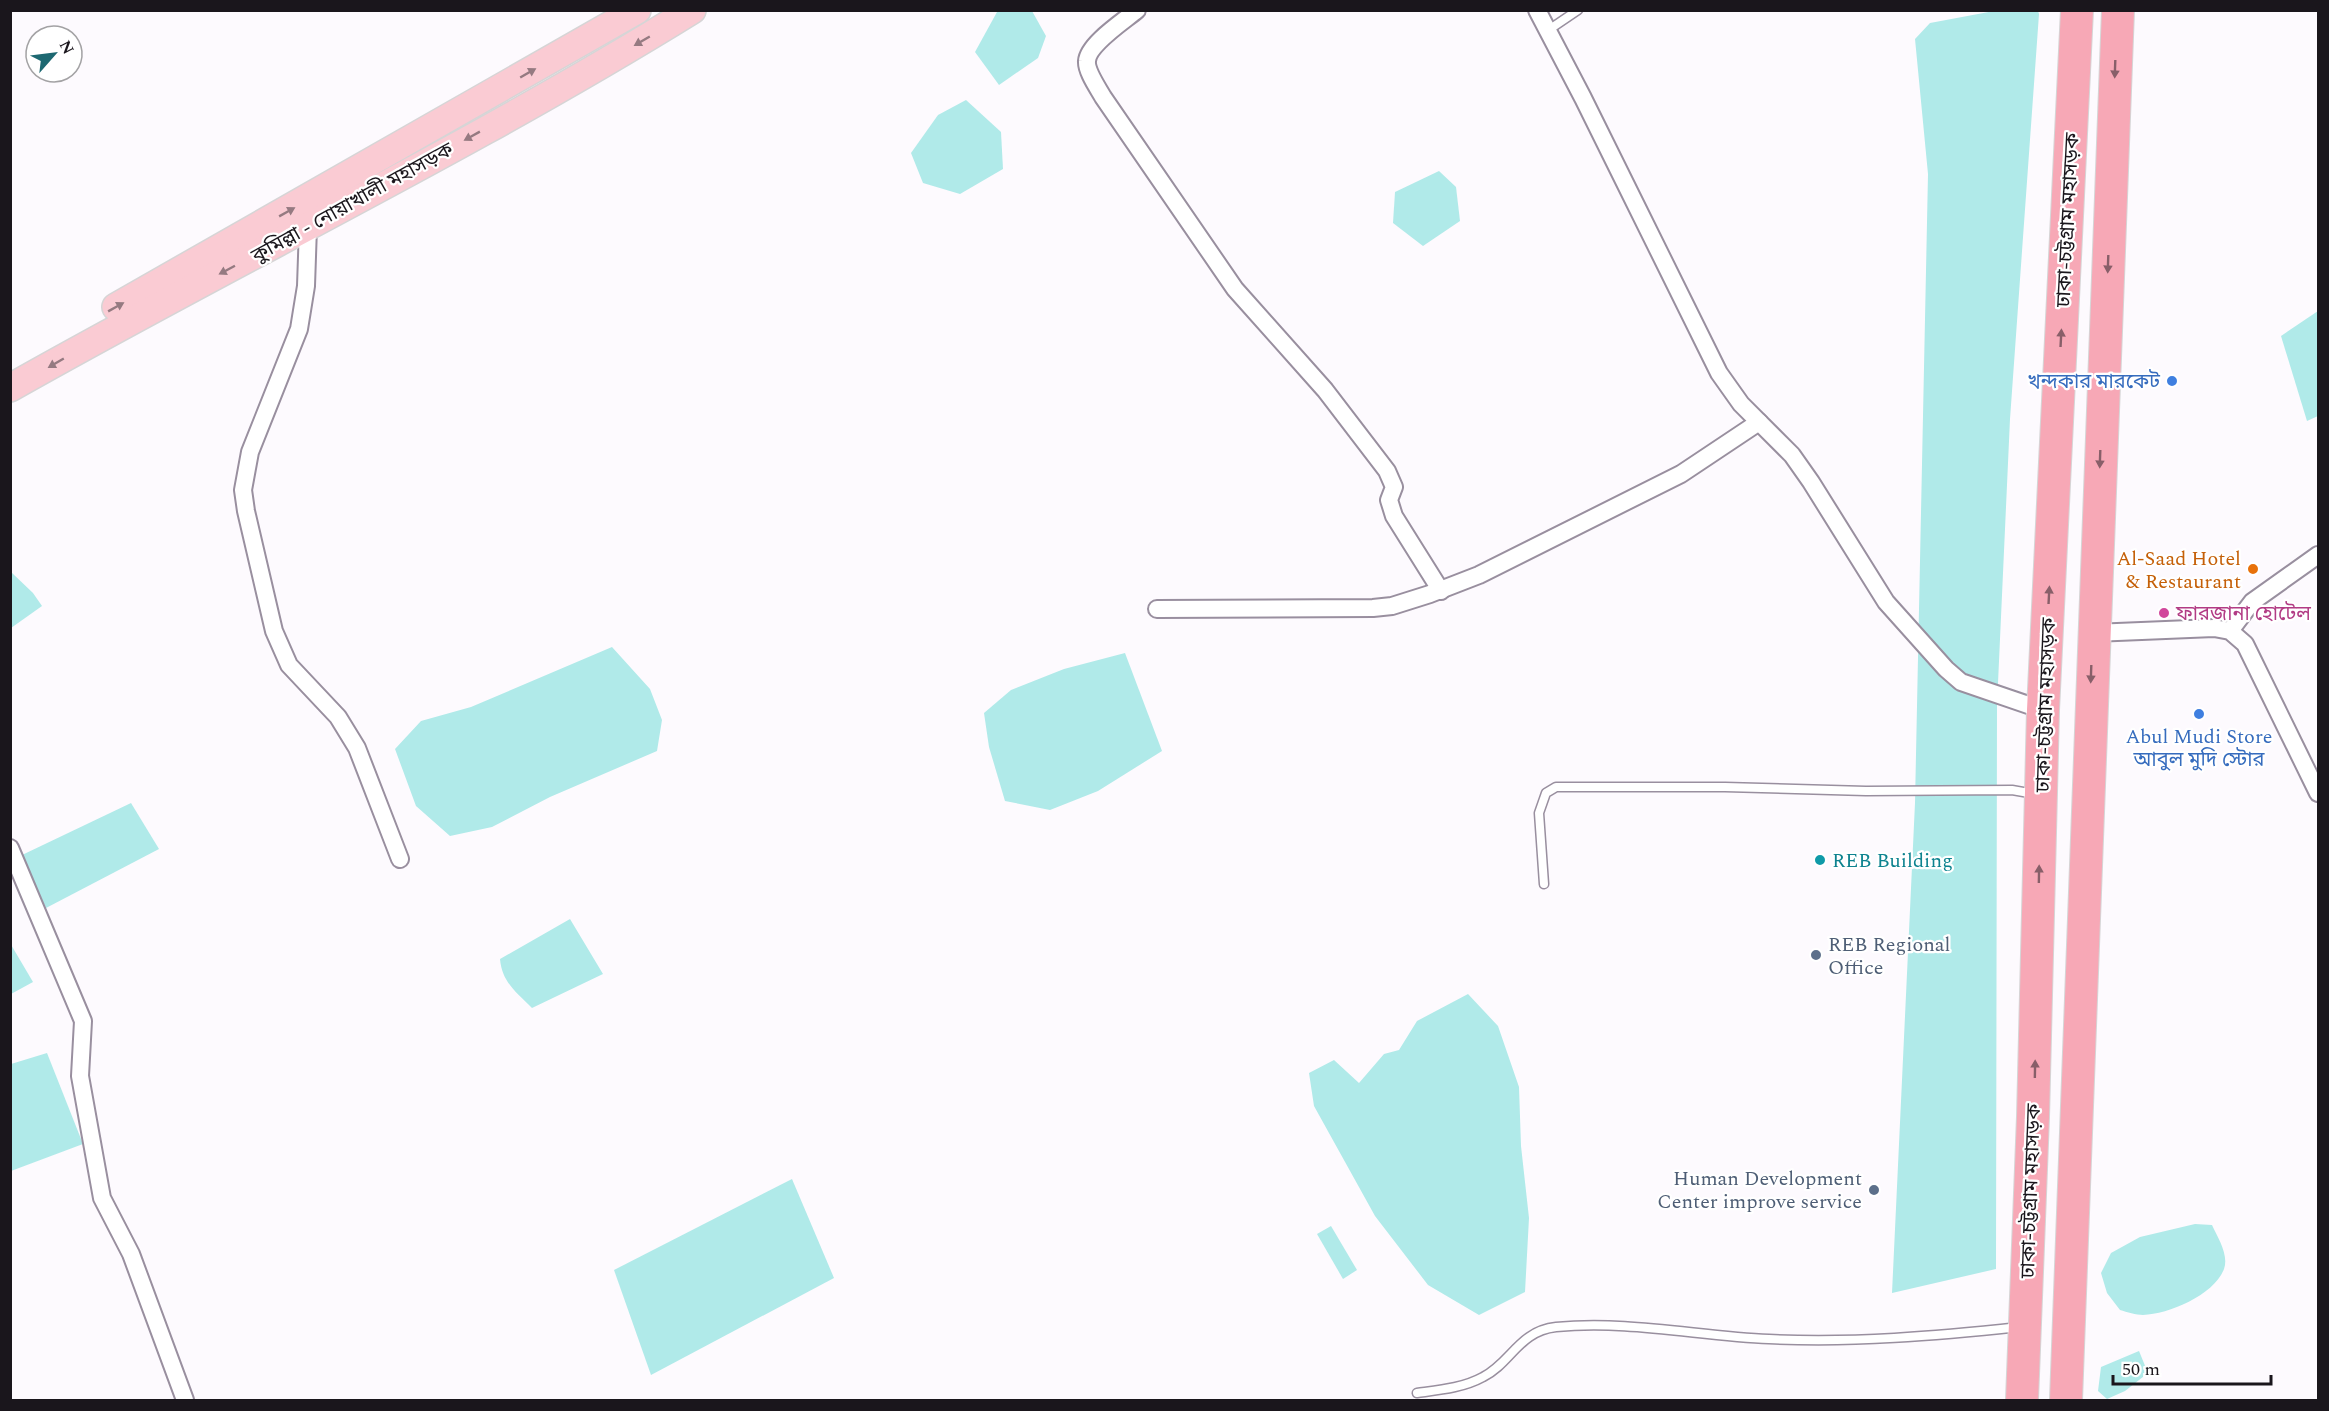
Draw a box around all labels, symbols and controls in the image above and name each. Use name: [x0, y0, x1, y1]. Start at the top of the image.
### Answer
north arrow: [24, 24, 84, 84]
one-way arrow: [634, 35, 650, 46]
text: N: [53, 36, 80, 59]
one-way arrow: [2111, 59, 2120, 78]
one-way arrow: [520, 68, 537, 78]
one-way arrow: [463, 131, 480, 141]
street label: ঢাকা-চট্টগ্রাম মহাসড়ক: [2048, 131, 2088, 309]
street label: কুমিল্লা - নোয়াখালী মহাসড়ক: [245, 134, 460, 271]
one-way arrow: [279, 207, 296, 217]
one-way arrow: [2103, 254, 2112, 273]
one-way arrow: [218, 264, 236, 274]
one-way arrow: [108, 302, 125, 312]
one-way arrow: [2057, 328, 2066, 347]
one-way arrow: [47, 358, 64, 368]
place label: খন্দকার মারকেট: [2028, 367, 2161, 397]
marker: খন্দকার মারকেট: [2165, 374, 2179, 388]
one-way arrow: [2095, 449, 2104, 468]
place label: Al-Saad Hotel & Restaurant: [2116, 544, 2241, 597]
marker: Al-Saad Hotel & Restaurant: [2246, 562, 2260, 576]
one-way arrow: [2044, 586, 2053, 605]
place label: ফারজানা হোটেল: [2175, 599, 2311, 629]
marker: ফারজানা হোটেল: [2157, 606, 2171, 620]
street label: ঢাকা-চট্টগ্রাম মহাসড়ক: [2028, 616, 2064, 794]
one-way arrow: [2087, 665, 2096, 684]
marker: Abul Mudi Store আবুল মুদি স্টোর: [2192, 707, 2206, 721]
place label: Abul Mudi Store আবুল মুদি স্টোর: [2125, 722, 2273, 775]
place label: REB Building: [1832, 846, 1953, 876]
marker: REB Building: [1813, 853, 1827, 867]
one-way arrow: [2035, 865, 2044, 884]
place label: REB Regional Office: [1828, 930, 1950, 983]
marker: REB Regional Office: [1809, 948, 1823, 962]
one-way arrow: [2030, 1060, 2039, 1079]
street label: ঢাকা-চট্টগ্রাম মহাসড়ক: [2013, 1102, 2049, 1280]
place label: Human Development Center improve service: [1657, 1164, 1862, 1217]
marker: Human Development Center improve service: [1867, 1183, 1881, 1197]
scale bar: [2113, 1348, 2270, 1386]
text: 50 m: [2122, 1356, 2160, 1383]

